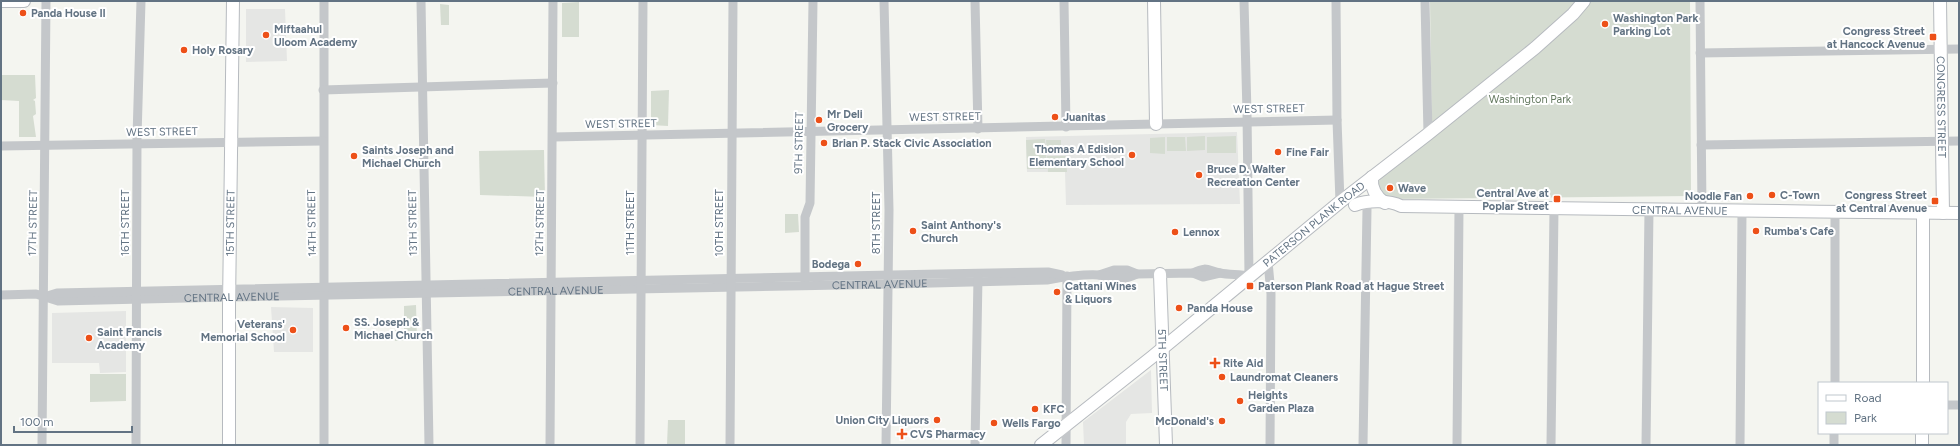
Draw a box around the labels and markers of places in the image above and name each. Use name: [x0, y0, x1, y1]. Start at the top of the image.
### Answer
place label: Panda House II: [31, 7, 106, 20]
marker: Panda House II: [18, 8, 28, 18]
place label: Washington Park Parking Lot: [1613, 12, 1699, 38]
marker: Washington Park Parking Lot: [1600, 19, 1610, 29]
place label: Miftaahul Uloom Academy: [274, 23, 358, 49]
place label: Congress Street at Hancock Avenue: [1827, 25, 1926, 51]
marker: Miftaahul Uloom Academy: [261, 30, 271, 40]
marker: Congress Street at Hancock Avenue: [1928, 32, 1938, 42]
place label: Holy Rosary: [192, 44, 254, 57]
marker: Holy Rosary: [179, 45, 189, 55]
place label: Mr Deli Grocery: [827, 108, 869, 134]
place label: Juanitas: [1063, 111, 1106, 124]
marker: Juanitas: [1050, 112, 1060, 122]
marker: Mr Deli Grocery: [814, 115, 824, 125]
place label: Brian P. Stack Civic Association: [832, 137, 992, 150]
marker: Brian P. Stack Civic Association: [819, 138, 829, 148]
place label: Thomas A Edision Elementary School: [1029, 143, 1124, 169]
place label: Saints Joseph and Michael Church: [362, 144, 454, 170]
place label: Fine Fair: [1286, 146, 1330, 159]
marker: Fine Fair: [1273, 147, 1283, 157]
marker: Thomas A Edision Elementary School: [1127, 150, 1137, 160]
marker: Saints Joseph and Michael Church: [349, 151, 359, 161]
place label: Bruce D. Walter Recreation Center: [1207, 163, 1301, 189]
marker: Bruce D. Walter Recreation Center: [1194, 170, 1204, 180]
place label: Wave: [1398, 182, 1426, 195]
marker: Wave: [1385, 183, 1395, 193]
place label: Central Ave at Poplar Street: [1477, 187, 1550, 213]
place label: C-Town: [1780, 189, 1820, 202]
place label: Congress Street at Central Avenue: [1836, 189, 1928, 215]
place label: Noodle Fan: [1685, 190, 1742, 203]
marker: C-Town: [1767, 190, 1777, 200]
marker: Noodle Fan: [1745, 191, 1755, 201]
marker: Central Ave at Poplar Street: [1552, 194, 1562, 204]
marker: Congress Street at Central Avenue: [1930, 196, 1940, 206]
place label: Saint Anthony's Church: [921, 219, 1001, 245]
place label: Rumba's Cafe: [1764, 225, 1834, 238]
marker: Saint Anthony's Church: [908, 226, 918, 236]
place label: Lennox: [1183, 226, 1220, 239]
marker: Rumba's Cafe: [1751, 226, 1761, 236]
marker: Lennox: [1170, 227, 1180, 237]
place label: Bodega: [812, 258, 850, 271]
marker: Bodega: [853, 259, 863, 269]
place label: Cattani Wines & Liquors: [1065, 280, 1136, 306]
place label: Paterson Plank Road at Hague Street: [1258, 280, 1445, 293]
marker: Paterson Plank Road at Hague Street: [1245, 281, 1255, 291]
marker: Cattani Wines & Liquors: [1052, 287, 1062, 297]
place label: Panda House: [1187, 302, 1253, 315]
marker: Panda House: [1174, 303, 1184, 313]
place label: SS. Joseph & Michael Church: [354, 316, 433, 342]
place label: Veterans' Memorial School: [201, 318, 285, 344]
marker: SS. Joseph & Michael Church: [341, 323, 351, 333]
marker: Veterans' Memorial School: [288, 325, 298, 335]
place label: Saint Francis Academy: [97, 326, 162, 352]
marker: Saint Francis Academy: [84, 333, 94, 343]
place label: Rite Aid: [1223, 357, 1263, 370]
marker: Rite Aid: [1210, 358, 1220, 368]
place label: Laundromat Cleaners: [1230, 371, 1338, 384]
marker: Laundromat Cleaners: [1217, 372, 1227, 382]
place label: Heights Garden Plaza: [1248, 389, 1314, 415]
marker: Heights Garden Plaza: [1235, 396, 1245, 406]
place label: KFC: [1043, 403, 1064, 416]
marker: KFC: [1030, 404, 1040, 414]
place label: Union City Liquors: [835, 414, 929, 427]
marker: Union City Liquors: [932, 415, 942, 425]
place label: McDonald's: [1155, 415, 1214, 428]
marker: McDonald's: [1217, 416, 1227, 426]
place label: Wells Fargo: [1002, 417, 1061, 430]
marker: Wells Fargo: [989, 418, 999, 428]
place label: CVS Pharmacy: [910, 428, 986, 441]
marker: CVS Pharmacy: [897, 429, 907, 439]

